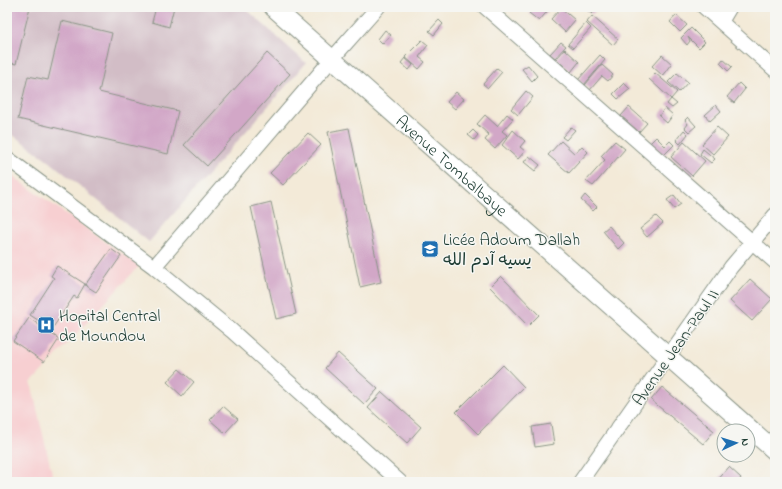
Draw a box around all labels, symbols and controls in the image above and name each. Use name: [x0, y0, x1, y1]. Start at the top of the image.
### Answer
street label: Avenue Tombalbaye: [389, 110, 513, 223]
place label: Licée Adoum Dallah يسيه آدم الله: [443, 228, 580, 273]
school or university icon: Licée Adoum Dallah يسيه آدم الله: [420, 239, 440, 259]
street label: Avenue Jean-Paul II: [626, 284, 726, 411]
place label: Hopital Central de Moundou: [59, 304, 161, 349]
hospital icon: Hopital Central de Moundou: [36, 315, 56, 335]
north arrow: [716, 423, 756, 463]
text: N: [737, 438, 753, 447]

